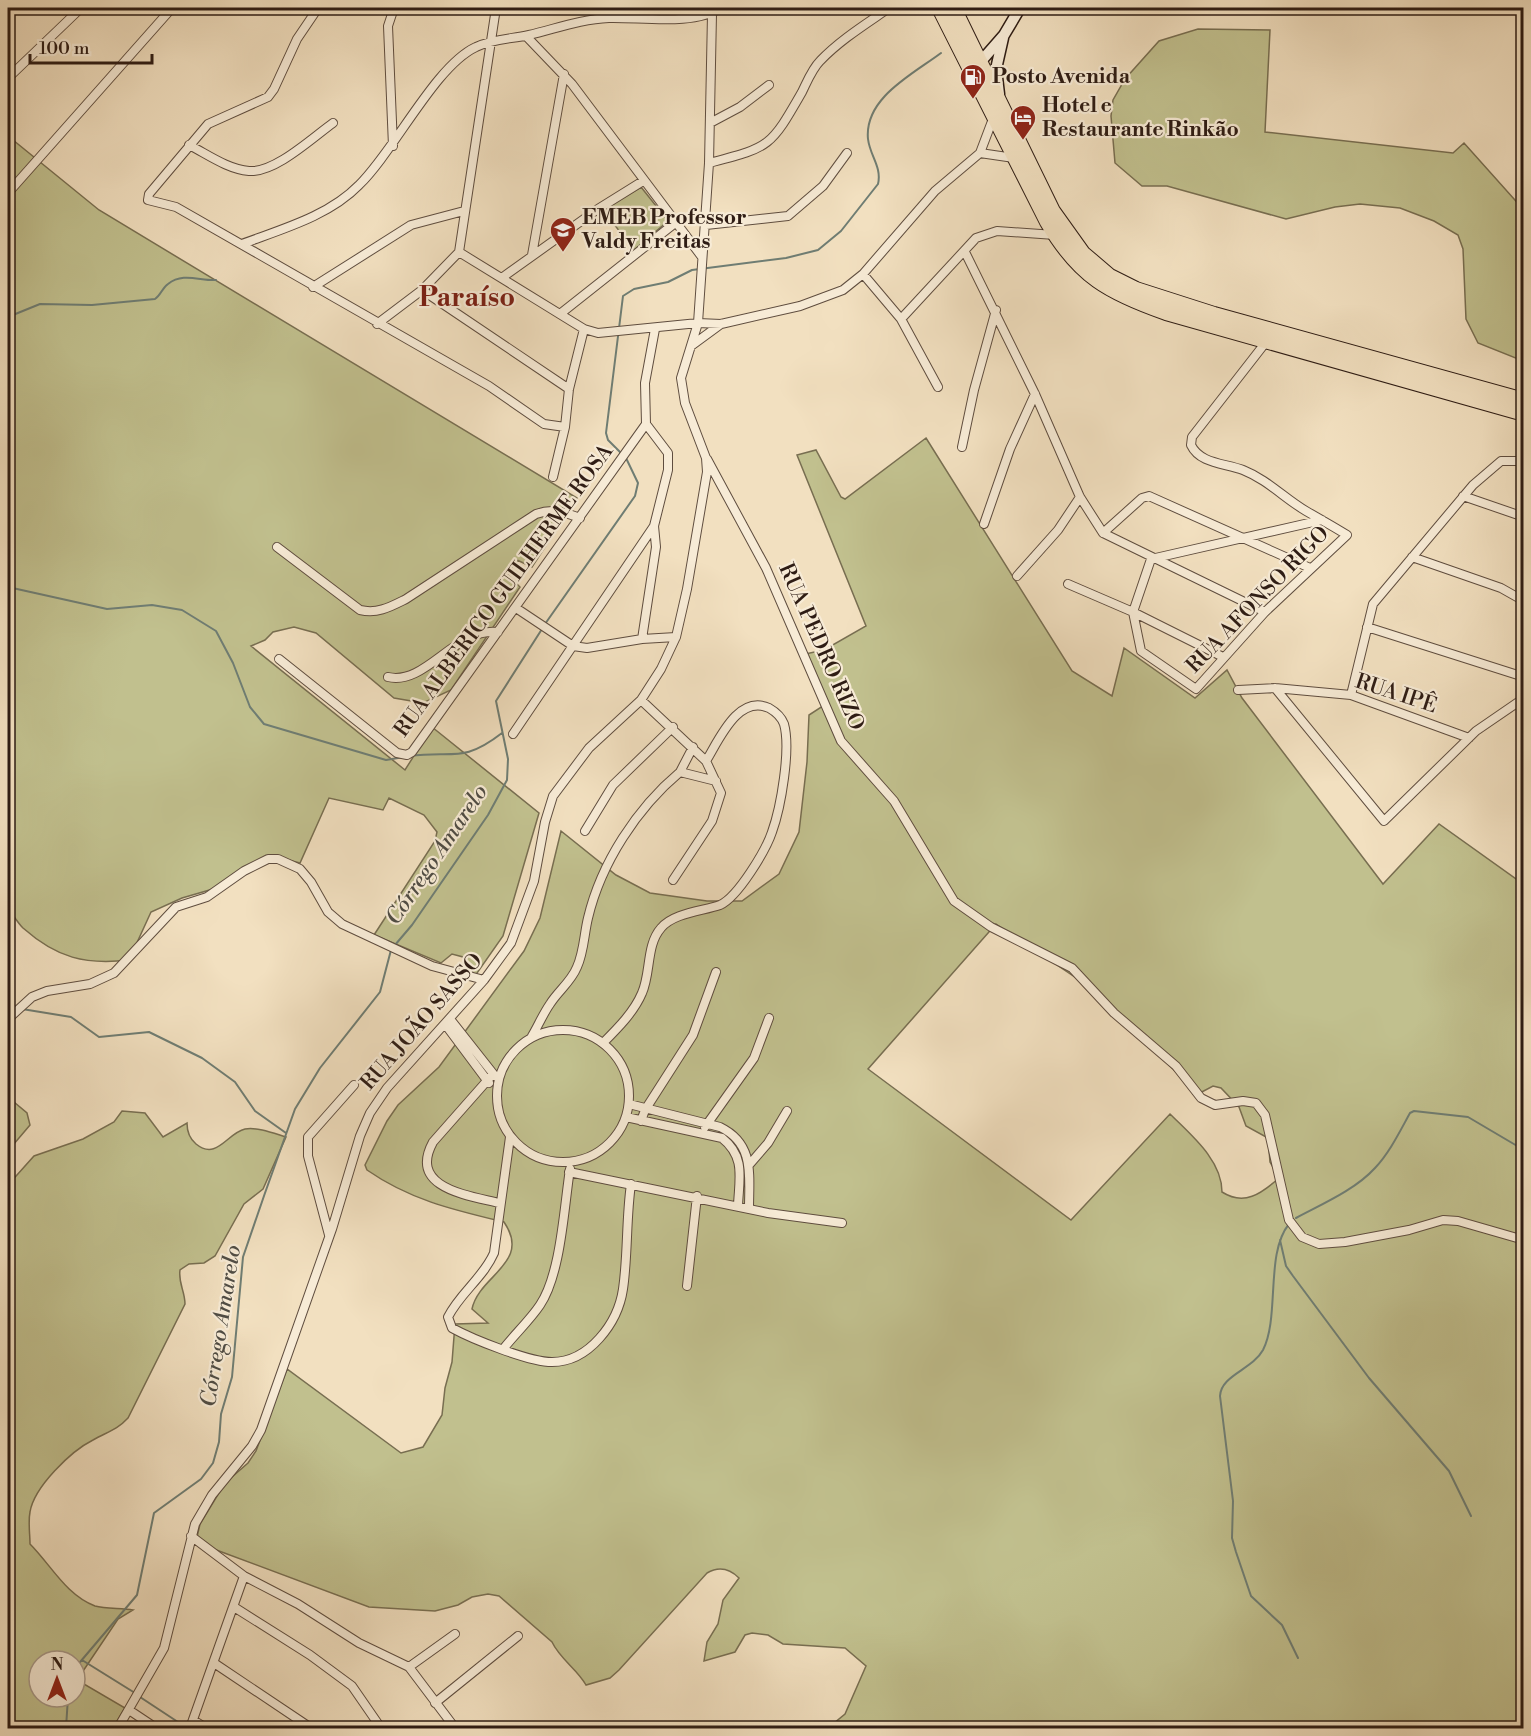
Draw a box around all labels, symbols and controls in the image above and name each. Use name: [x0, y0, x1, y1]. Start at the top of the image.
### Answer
scale bar: [30, 27, 152, 65]
text: 100 m: [39, 37, 90, 60]
fuel station icon: Posto Avenida: [958, 62, 988, 100]
place label: Posto Avenida: [992, 64, 1131, 90]
place label: Hotel e Restaurante Rinkão: [1042, 93, 1239, 143]
hotel icon: Hotel e Restaurante Rinkão: [1008, 103, 1038, 141]
place label: EMEB Professor Valdy Freitas: [581, 205, 747, 255]
school or university icon: EMEB Professor Valdy Freitas: [548, 215, 578, 253]
district label: Paraíso: [419, 281, 515, 315]
street label: RUA ALBERICO GUILHERME ROSA: [389, 439, 619, 742]
street label: RUA AFONSO RIGO: [1181, 521, 1335, 679]
street label: RUA PEDRO RIZO: [772, 559, 870, 735]
street label: RUA IPÊ: [1352, 667, 1441, 719]
water label: Córrego Amarelo: [380, 780, 494, 930]
street label: RUA JOÃO SASSO: [354, 947, 489, 1096]
water label: Córrego Amarelo: [195, 1243, 247, 1409]
north arrow: [27, 1649, 87, 1709]
text: N: [51, 1655, 64, 1675]

